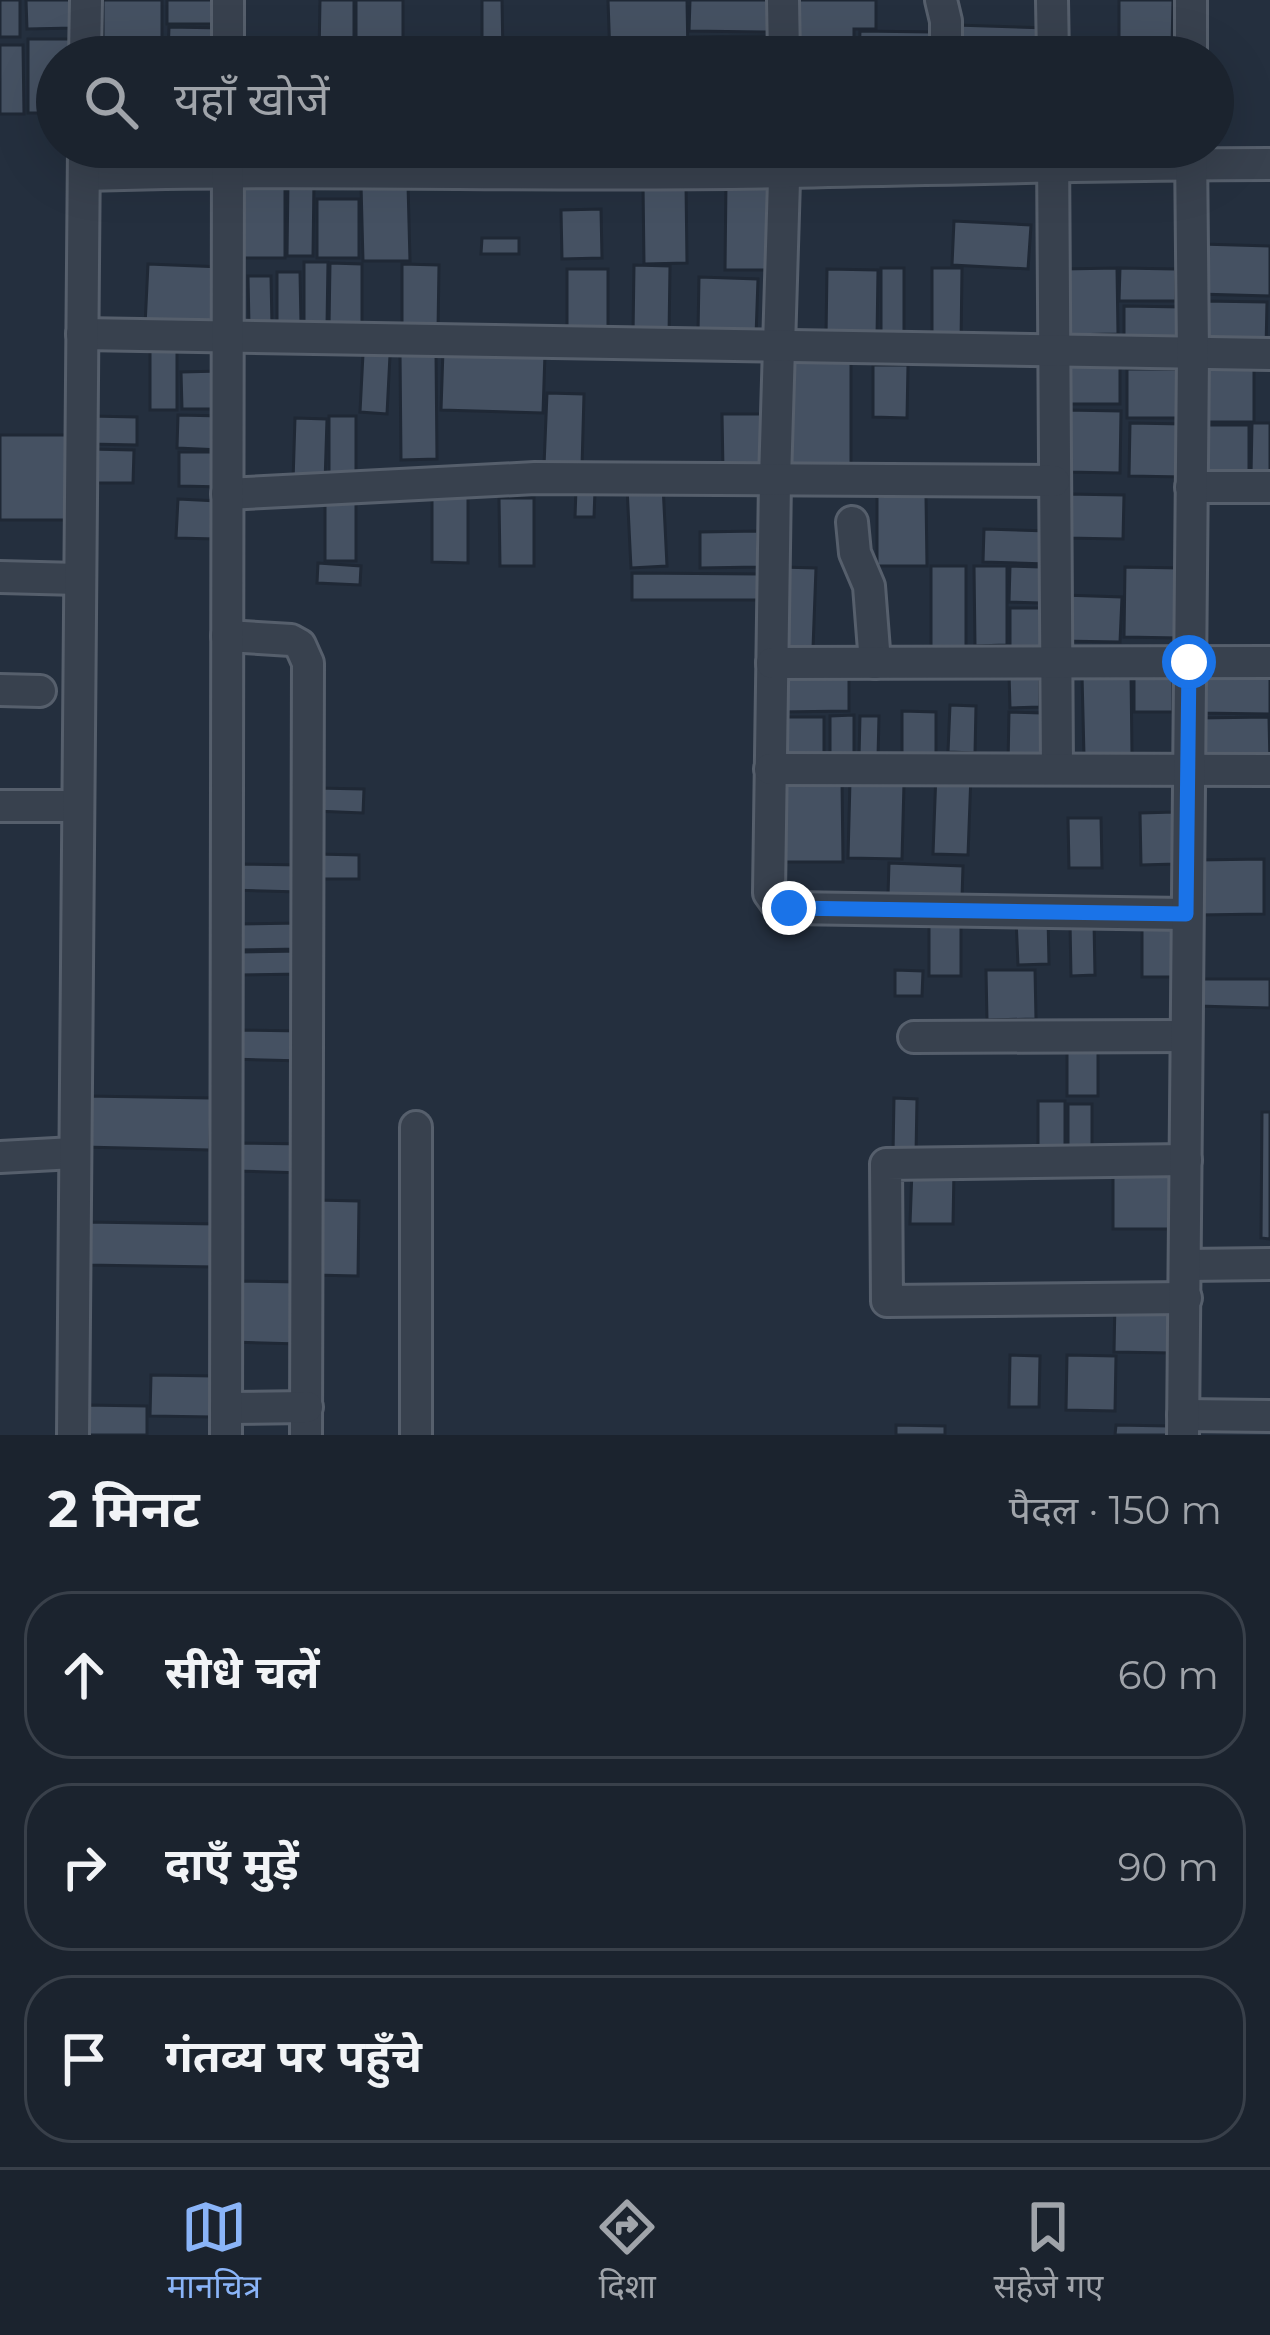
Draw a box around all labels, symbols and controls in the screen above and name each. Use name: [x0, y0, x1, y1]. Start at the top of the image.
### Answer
search box: [36, 36, 1234, 168]
icon: search: [78, 69, 144, 135]
text: यहाँ खोजें: [174, 71, 329, 126]
route start: [1162, 635, 1216, 689]
route end: [762, 881, 816, 935]
text: 2 मिनट: [48, 1478, 200, 1540]
text: पैदल · 150 m: [1009, 1486, 1222, 1534]
icon: ahead: [51, 1642, 117, 1708]
text: सीधे चलें: [165, 1644, 320, 1699]
text: 60 m: [1118, 1651, 1219, 1699]
icon: right: [51, 1834, 117, 1900]
text: दाएँ मुड़ें: [165, 1836, 299, 1891]
text: 90 m: [1118, 1843, 1219, 1891]
icon: arrive: [51, 2026, 117, 2092]
text: गंतव्य पर पहुँचे: [165, 2028, 422, 2083]
tab: मानचित्र: [167, 2194, 261, 2311]
tab: दिशा: [594, 2194, 660, 2311]
tab: सहेजे गए: [994, 2194, 1103, 2311]

